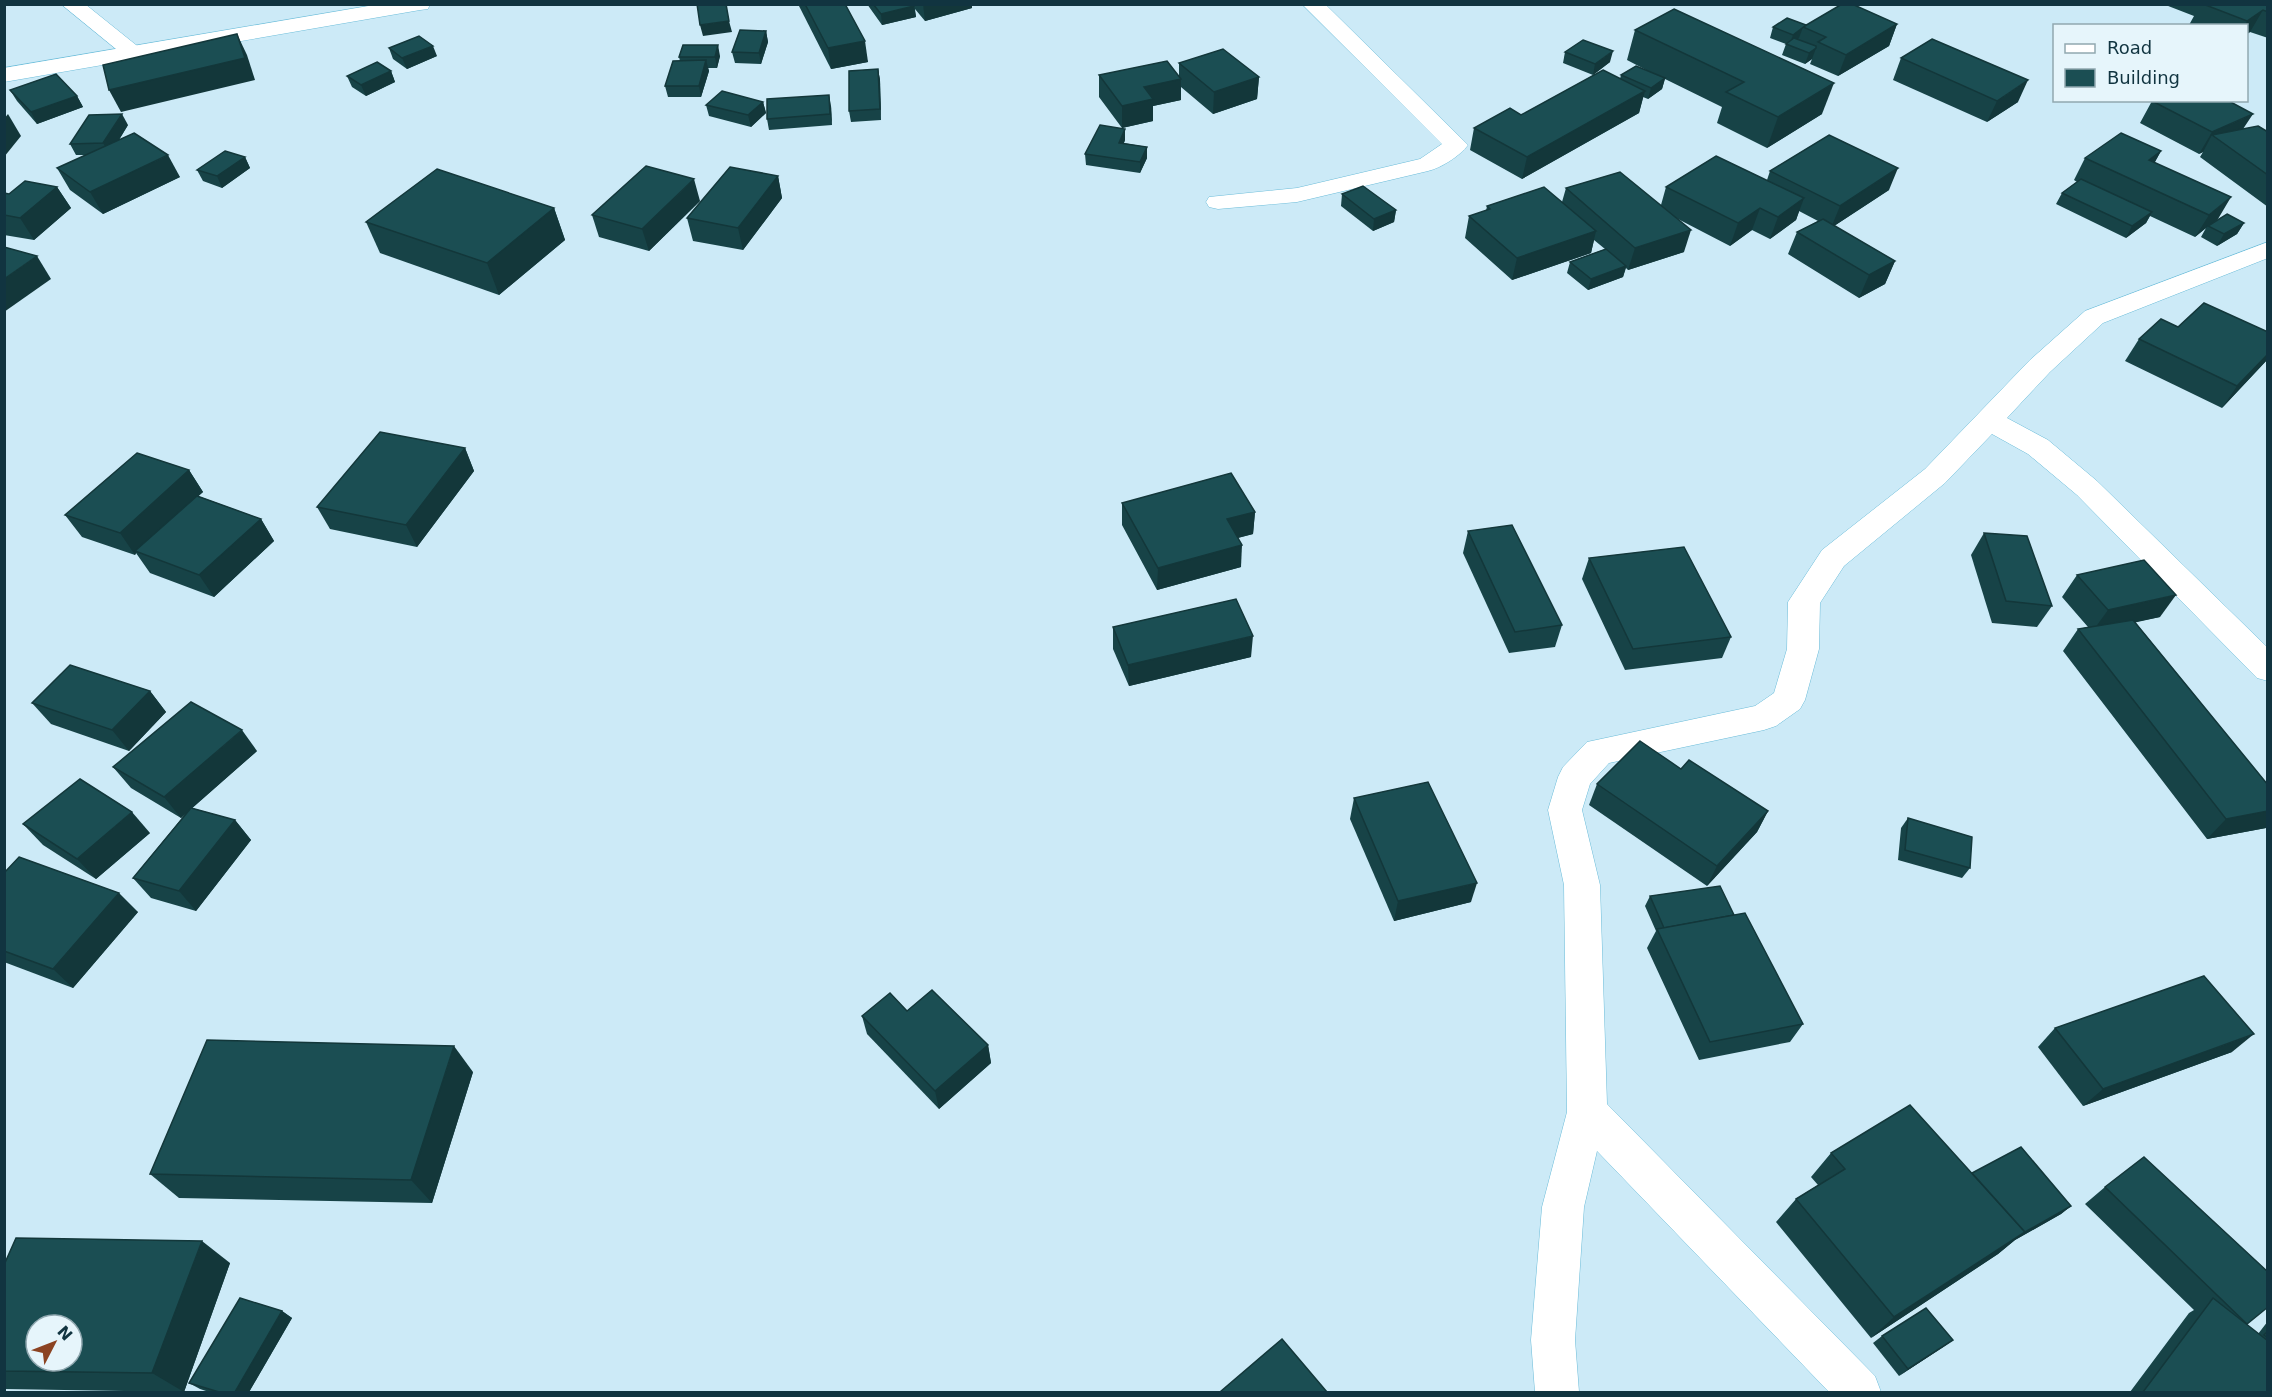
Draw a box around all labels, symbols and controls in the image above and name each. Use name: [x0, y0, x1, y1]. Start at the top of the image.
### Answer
legend: [2053, 24, 2248, 102]
text: Road: [2107, 37, 2152, 58]
text: Building: [2107, 67, 2180, 88]
north arrow: [24, 1313, 84, 1373]
text: N: [53, 1322, 76, 1345]

